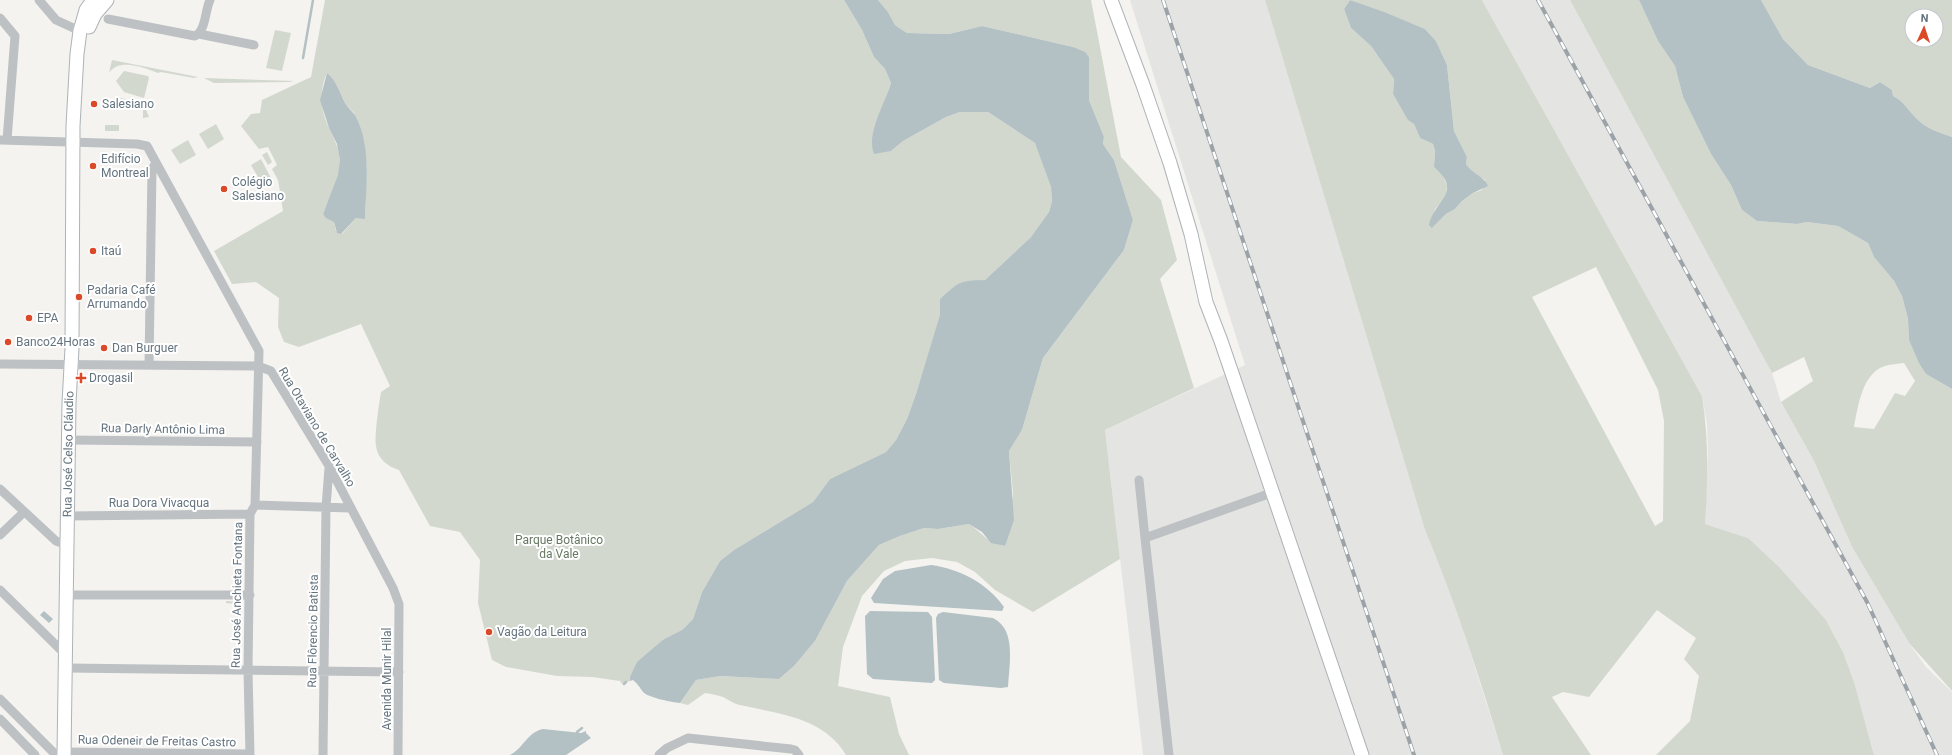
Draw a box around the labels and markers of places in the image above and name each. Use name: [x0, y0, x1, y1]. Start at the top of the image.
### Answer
place label: Salesiano: [102, 97, 154, 111]
marker: Salesiano: [89, 99, 99, 109]
place label: Edifício Montreal: [101, 152, 149, 180]
marker: Edifício Montreal: [88, 161, 98, 171]
place label: Colégio Salesiano: [232, 175, 284, 203]
marker: Colégio Salesiano: [219, 184, 229, 194]
place label: Itaú: [101, 244, 121, 258]
marker: Itaú: [88, 246, 98, 256]
place label: Padaria Café Arrumando: [87, 283, 156, 311]
marker: Padaria Café Arrumando: [74, 292, 84, 302]
place label: EPA: [37, 311, 59, 325]
marker: EPA: [24, 313, 34, 323]
place label: Banco24Horas: [16, 335, 95, 349]
marker: Banco24Horas: [3, 337, 13, 347]
place label: Dan Burguer: [112, 341, 178, 355]
marker: Dan Burguer: [99, 343, 109, 353]
place label: Drogasil: [89, 371, 133, 385]
marker: Drogasil: [76, 373, 86, 383]
place label: Vagão da Leitura: [497, 625, 587, 639]
marker: Vagão da Leitura: [484, 627, 494, 637]

